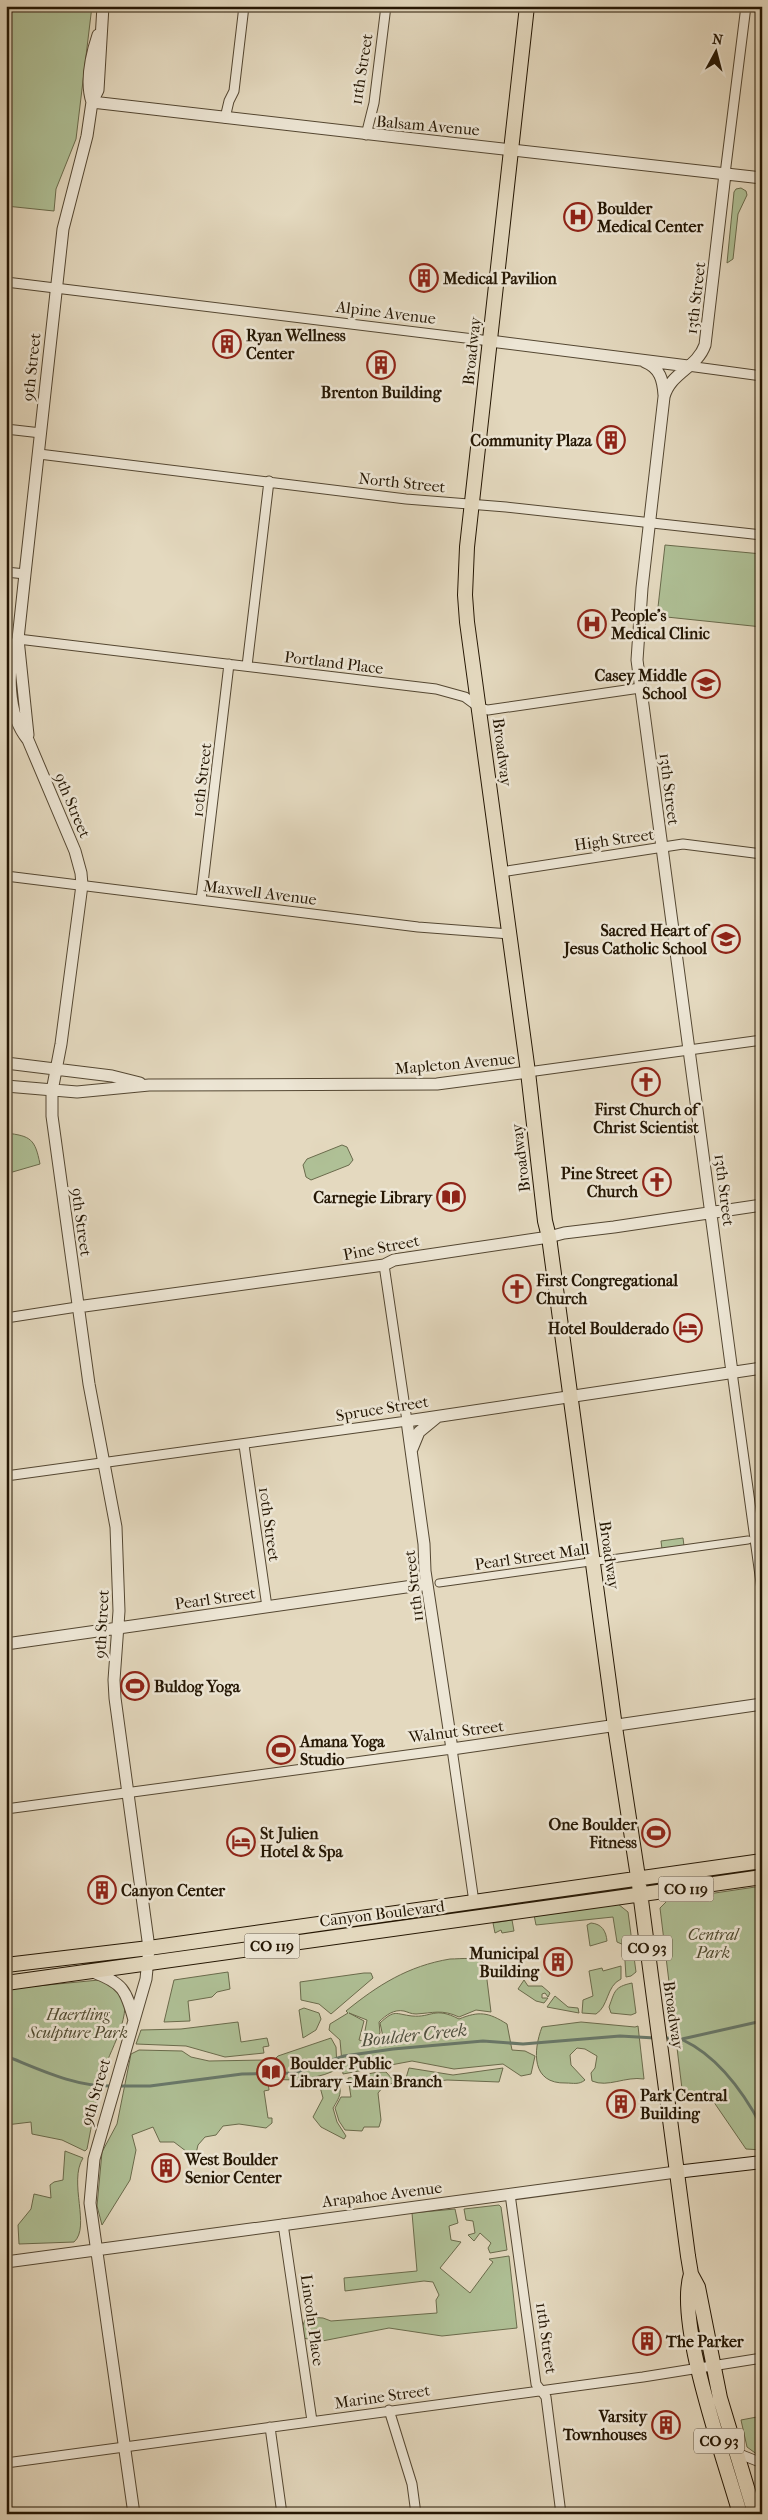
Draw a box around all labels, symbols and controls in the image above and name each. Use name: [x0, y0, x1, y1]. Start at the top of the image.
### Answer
north arrow: [690, 28, 740, 78]
text: N: [711, 31, 724, 49]
street label: 11th Street: [346, 32, 377, 106]
street label: Balsam Avenue: [375, 112, 481, 139]
place label: Boulder Medical Center: [596, 199, 704, 236]
hospital icon: Boulder Medical Center: [563, 202, 593, 232]
street label: 13th Street: [682, 261, 709, 335]
building icon: Medical Pavilion: [409, 263, 439, 293]
place label: Medical Pavilion: [442, 269, 557, 288]
street label: Alpine Avenue: [334, 297, 437, 328]
street label: Broadway: [458, 315, 485, 386]
place label: Ryan Wellness Center: [246, 326, 346, 363]
building icon: Ryan Wellness Center: [212, 329, 242, 359]
street label: 9th Street: [18, 332, 45, 402]
building icon: Brenton Building: [366, 350, 396, 380]
place label: Brenton Building: [321, 383, 442, 403]
building icon: Community Plaza: [596, 425, 626, 455]
place label: Community Plaza: [470, 431, 593, 451]
street label: North Street: [358, 468, 447, 497]
place label: People's Medical Clinic: [610, 606, 710, 643]
hospital icon: People's Medical Clinic: [577, 609, 607, 639]
street label: Portland Place: [283, 647, 385, 678]
place label: Casey Middle School: [594, 666, 688, 703]
school or university icon: Casey Middle School: [691, 669, 721, 699]
street label: Broadway: [489, 717, 516, 788]
street label: 10th Street: [188, 741, 216, 818]
street label: 13th Street: [656, 752, 683, 827]
street label: 9th Street: [50, 770, 95, 841]
street label: High Street: [573, 824, 656, 855]
street label: Maxwell Avenue: [202, 876, 318, 909]
place label: Sacred Heart of Jesus Catholic School: [562, 921, 711, 959]
school or university icon: Sacred Heart of Jesus Catholic School: [711, 924, 741, 954]
street label: Mapleton Avenue: [394, 1049, 516, 1078]
church icon: First Church of Christ Scientist: [631, 1067, 661, 1097]
place label: First Church of Christ Scientist: [593, 1100, 701, 1137]
street label: Broadway: [507, 1122, 534, 1193]
street label: 13th Street: [711, 1153, 738, 1228]
place label: Pine Street Church: [561, 1164, 639, 1201]
church icon: Pine Street Church: [642, 1167, 672, 1197]
library icon: Carnegie Library: [436, 1182, 466, 1212]
street label: 9th Street: [67, 1187, 96, 1258]
place label: Carnegie Library: [313, 1188, 433, 1208]
street label: Pine Street: [341, 1231, 421, 1264]
place label: First Congregational Church: [535, 1271, 678, 1308]
church icon: First Congregational Church: [502, 1274, 532, 1304]
hotel icon: Hotel Boulderado: [673, 1313, 703, 1343]
place label: Hotel Boulderado: [548, 1319, 669, 1338]
street label: Spruce Street: [335, 1392, 430, 1425]
street label: 10th Street: [255, 1486, 284, 1563]
street label: Broadway: [595, 1520, 624, 1591]
street label: Pearl Street Mall: [473, 1539, 591, 1574]
street label: 11th Street: [400, 1549, 427, 1623]
street label: Pearl Street: [173, 1583, 257, 1614]
street label: 9th Street: [90, 1589, 113, 1659]
sports icon: Buldog Yoga: [120, 1671, 150, 1701]
place label: Buldog Yoga: [154, 1677, 241, 1697]
street label: Walnut Street: [406, 1716, 505, 1747]
place label: Amana Yoga Studio: [299, 1732, 385, 1769]
sports icon: Amana Yoga Studio: [266, 1735, 296, 1765]
place label: One Boulder Fitness: [549, 1815, 638, 1852]
sports icon: One Boulder Fitness: [641, 1818, 671, 1848]
place label: St Julien Hotel & Spa: [260, 1824, 343, 1862]
hotel icon: St Julien Hotel & Spa: [226, 1827, 256, 1857]
building icon: Canyon Center: [87, 1875, 117, 1905]
road number: CO 119: [658, 1876, 714, 1902]
place label: Canyon Center: [121, 1881, 226, 1901]
street label: Canyon Boulevard: [318, 1896, 446, 1931]
park label: Central Park: [688, 1925, 740, 1962]
road number: CO 119: [244, 1934, 300, 1958]
road number: CO 93: [622, 1936, 672, 1960]
place label: Municipal Building: [468, 1944, 540, 1982]
building icon: Municipal Building: [543, 1947, 573, 1977]
street label: Broadway: [659, 1980, 688, 2051]
park label: Haertling Sculpture Park: [27, 2005, 128, 2042]
water label: Boulder Creek: [359, 2019, 468, 2052]
place label: Boulder Public Library - Main Branch: [290, 2054, 443, 2092]
street label: 9th Street: [77, 2056, 114, 2128]
library icon: Boulder Public Library - Main Branch: [256, 2057, 286, 2087]
place label: Park Central Building: [640, 2086, 728, 2124]
building icon: Park Central Building: [606, 2089, 636, 2119]
place label: West Boulder Senior Center: [184, 2150, 283, 2187]
building icon: West Boulder Senior Center: [151, 2153, 181, 2183]
street label: Arapahoe Avenue: [320, 2178, 443, 2211]
street label: Lincoln Place: [297, 2273, 328, 2367]
street label: 11th Street: [532, 2301, 561, 2375]
building icon: The Parker: [632, 2326, 662, 2356]
place label: The Parker: [665, 2332, 745, 2351]
street label: Marine Street: [333, 2380, 431, 2413]
place label: Varsity Townhouses: [562, 2407, 648, 2444]
building icon: Varsity Townhouses: [651, 2410, 681, 2440]
road number: CO 93: [694, 2428, 744, 2454]

